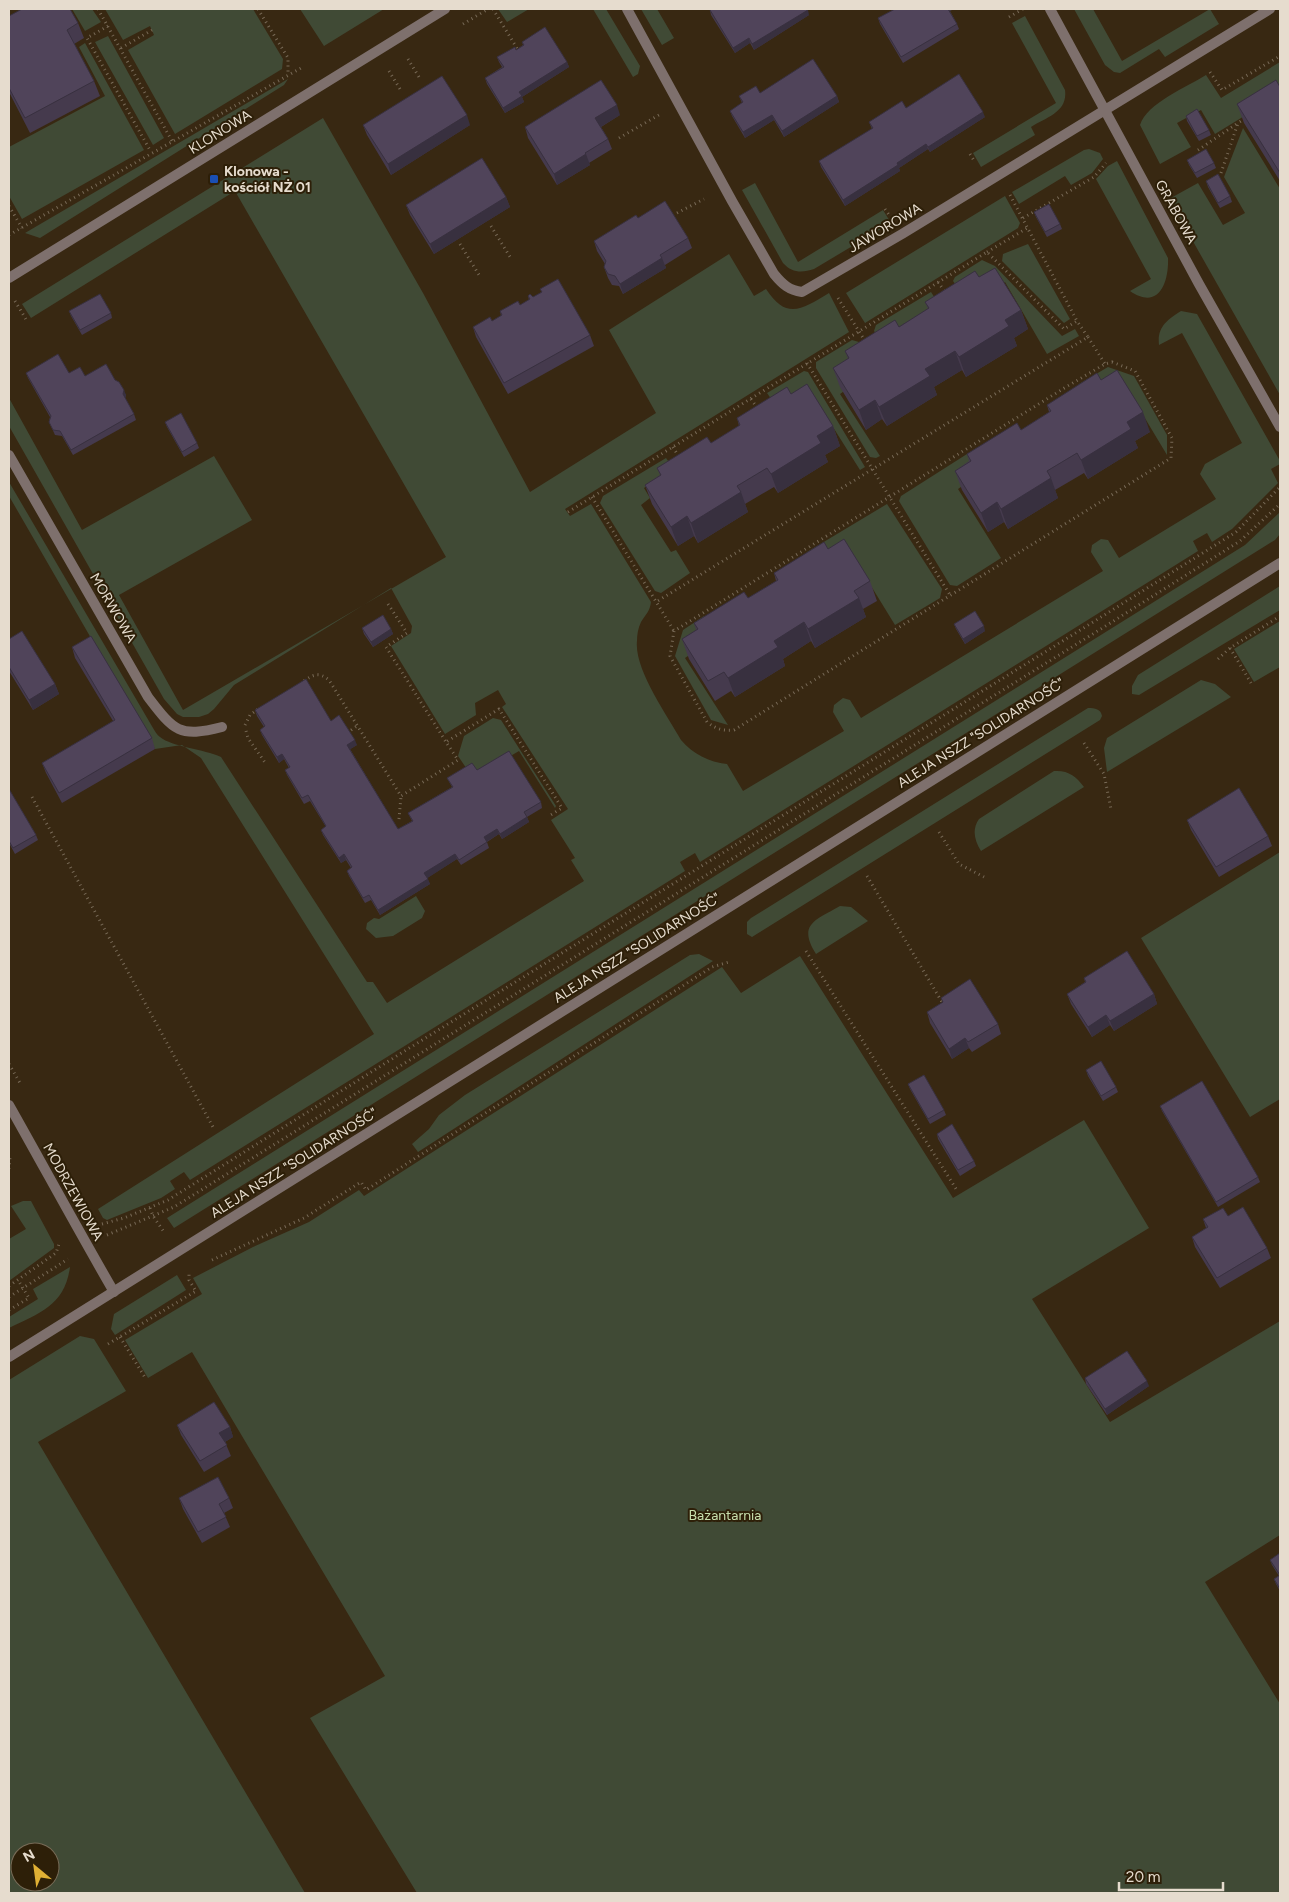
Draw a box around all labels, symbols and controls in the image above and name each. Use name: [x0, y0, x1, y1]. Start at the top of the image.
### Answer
street label: KLONOWA: [186, 106, 255, 158]
place label: Klonowa - kościół NŻ 01: [224, 163, 311, 196]
marker: Klonowa - kościół NŻ 01: [208, 173, 220, 185]
street label: GRABOWA: [1151, 177, 1201, 247]
street label: JAWOROWA: [845, 199, 925, 257]
street label: MORWOWA: [86, 570, 140, 647]
street label: ALEJA NSZZ "SOLIDARNOŚĆ": [894, 674, 1068, 792]
street label: ALEJA NSZZ "SOLIDARNOŚĆ": [550, 889, 724, 1007]
street label: ALEJA NSZZ "SOLIDARNOŚĆ": [207, 1104, 381, 1222]
street label: MODRZEWIOWA: [39, 1140, 107, 1244]
park label: Bażantarnia: [689, 1507, 761, 1524]
north arrow: [10, 1842, 60, 1892]
text: N: [20, 1846, 38, 1866]
scale bar: [1119, 1860, 1223, 1892]
text: 20 m: [1126, 1868, 1160, 1886]

